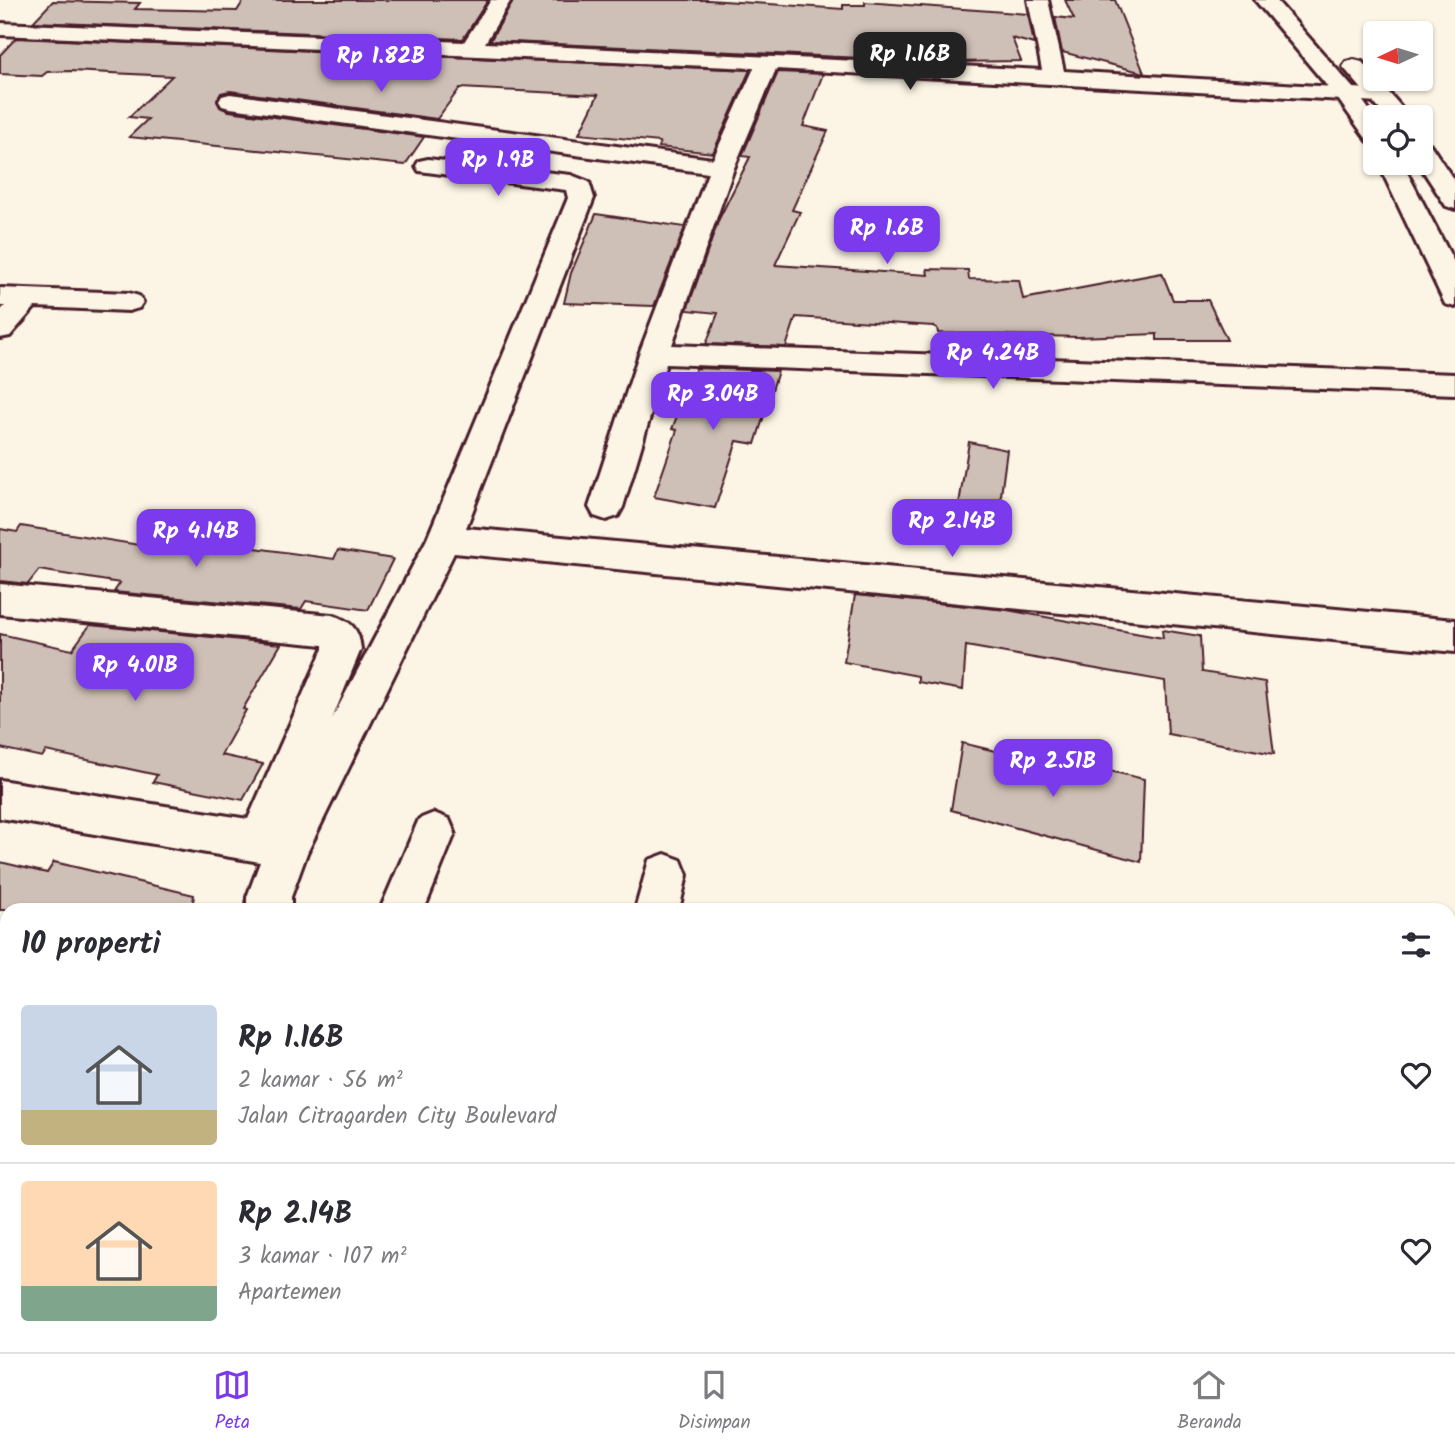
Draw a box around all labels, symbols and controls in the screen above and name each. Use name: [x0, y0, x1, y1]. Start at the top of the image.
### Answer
north arrow: [1363, 21, 1433, 91]
map controls: [1363, 21, 1433, 175]
pin: Rp 1.16B: [838, 32, 982, 92]
pin: Rp 1.82B: [309, 34, 453, 94]
text: Rp 1.16B: [869, 37, 951, 73]
text: Rp 1.82B: [337, 39, 425, 75]
button: locate: [1363, 105, 1433, 175]
pin: Rp 1.9B: [433, 138, 563, 198]
text: Rp 1.9B: [461, 143, 535, 179]
pin: Rp 1.6B: [822, 206, 952, 266]
text: Rp 1.6B: [850, 211, 924, 247]
pin: Rp 4.24B: [921, 332, 1065, 391]
text: Rp 4.24B: [946, 336, 1040, 372]
pin: Rp 3.04B: [641, 372, 785, 432]
text: Rp 3.04B: [667, 377, 759, 413]
pin: Rp 2.14B: [880, 500, 1024, 559]
text: Rp 2.14B: [908, 504, 996, 540]
pin: Rp 4.14B: [124, 510, 268, 569]
text: Rp 4.14B: [153, 514, 239, 550]
pin: Rp 4.01B: [63, 644, 207, 703]
text: Rp 4.01B: [92, 648, 178, 684]
pin: Rp 2.51B: [981, 740, 1125, 799]
text: Rp 2.51B: [1010, 744, 1096, 780]
text: 10 properti: [21, 921, 161, 969]
icon: filters: [1397, 926, 1435, 964]
text: Rp 1.16B: [238, 1015, 344, 1063]
icon: home: [77, 1033, 161, 1117]
icon: heart: [1397, 1056, 1435, 1094]
text: 2 kamar · 56 m²: [238, 1063, 403, 1099]
text: Jalan Citragarden City Boulevard: [238, 1099, 557, 1135]
text: Rp 2.14B: [238, 1191, 352, 1239]
icon: home: [77, 1209, 161, 1293]
icon: heart: [1397, 1232, 1435, 1270]
text: 3 kamar · 107 m²: [238, 1239, 406, 1275]
text: Apartemen: [238, 1275, 342, 1311]
tab: Peta: [213, 1366, 251, 1438]
tab: Disimpan: [678, 1366, 751, 1438]
tab: Beranda: [1177, 1366, 1242, 1438]

